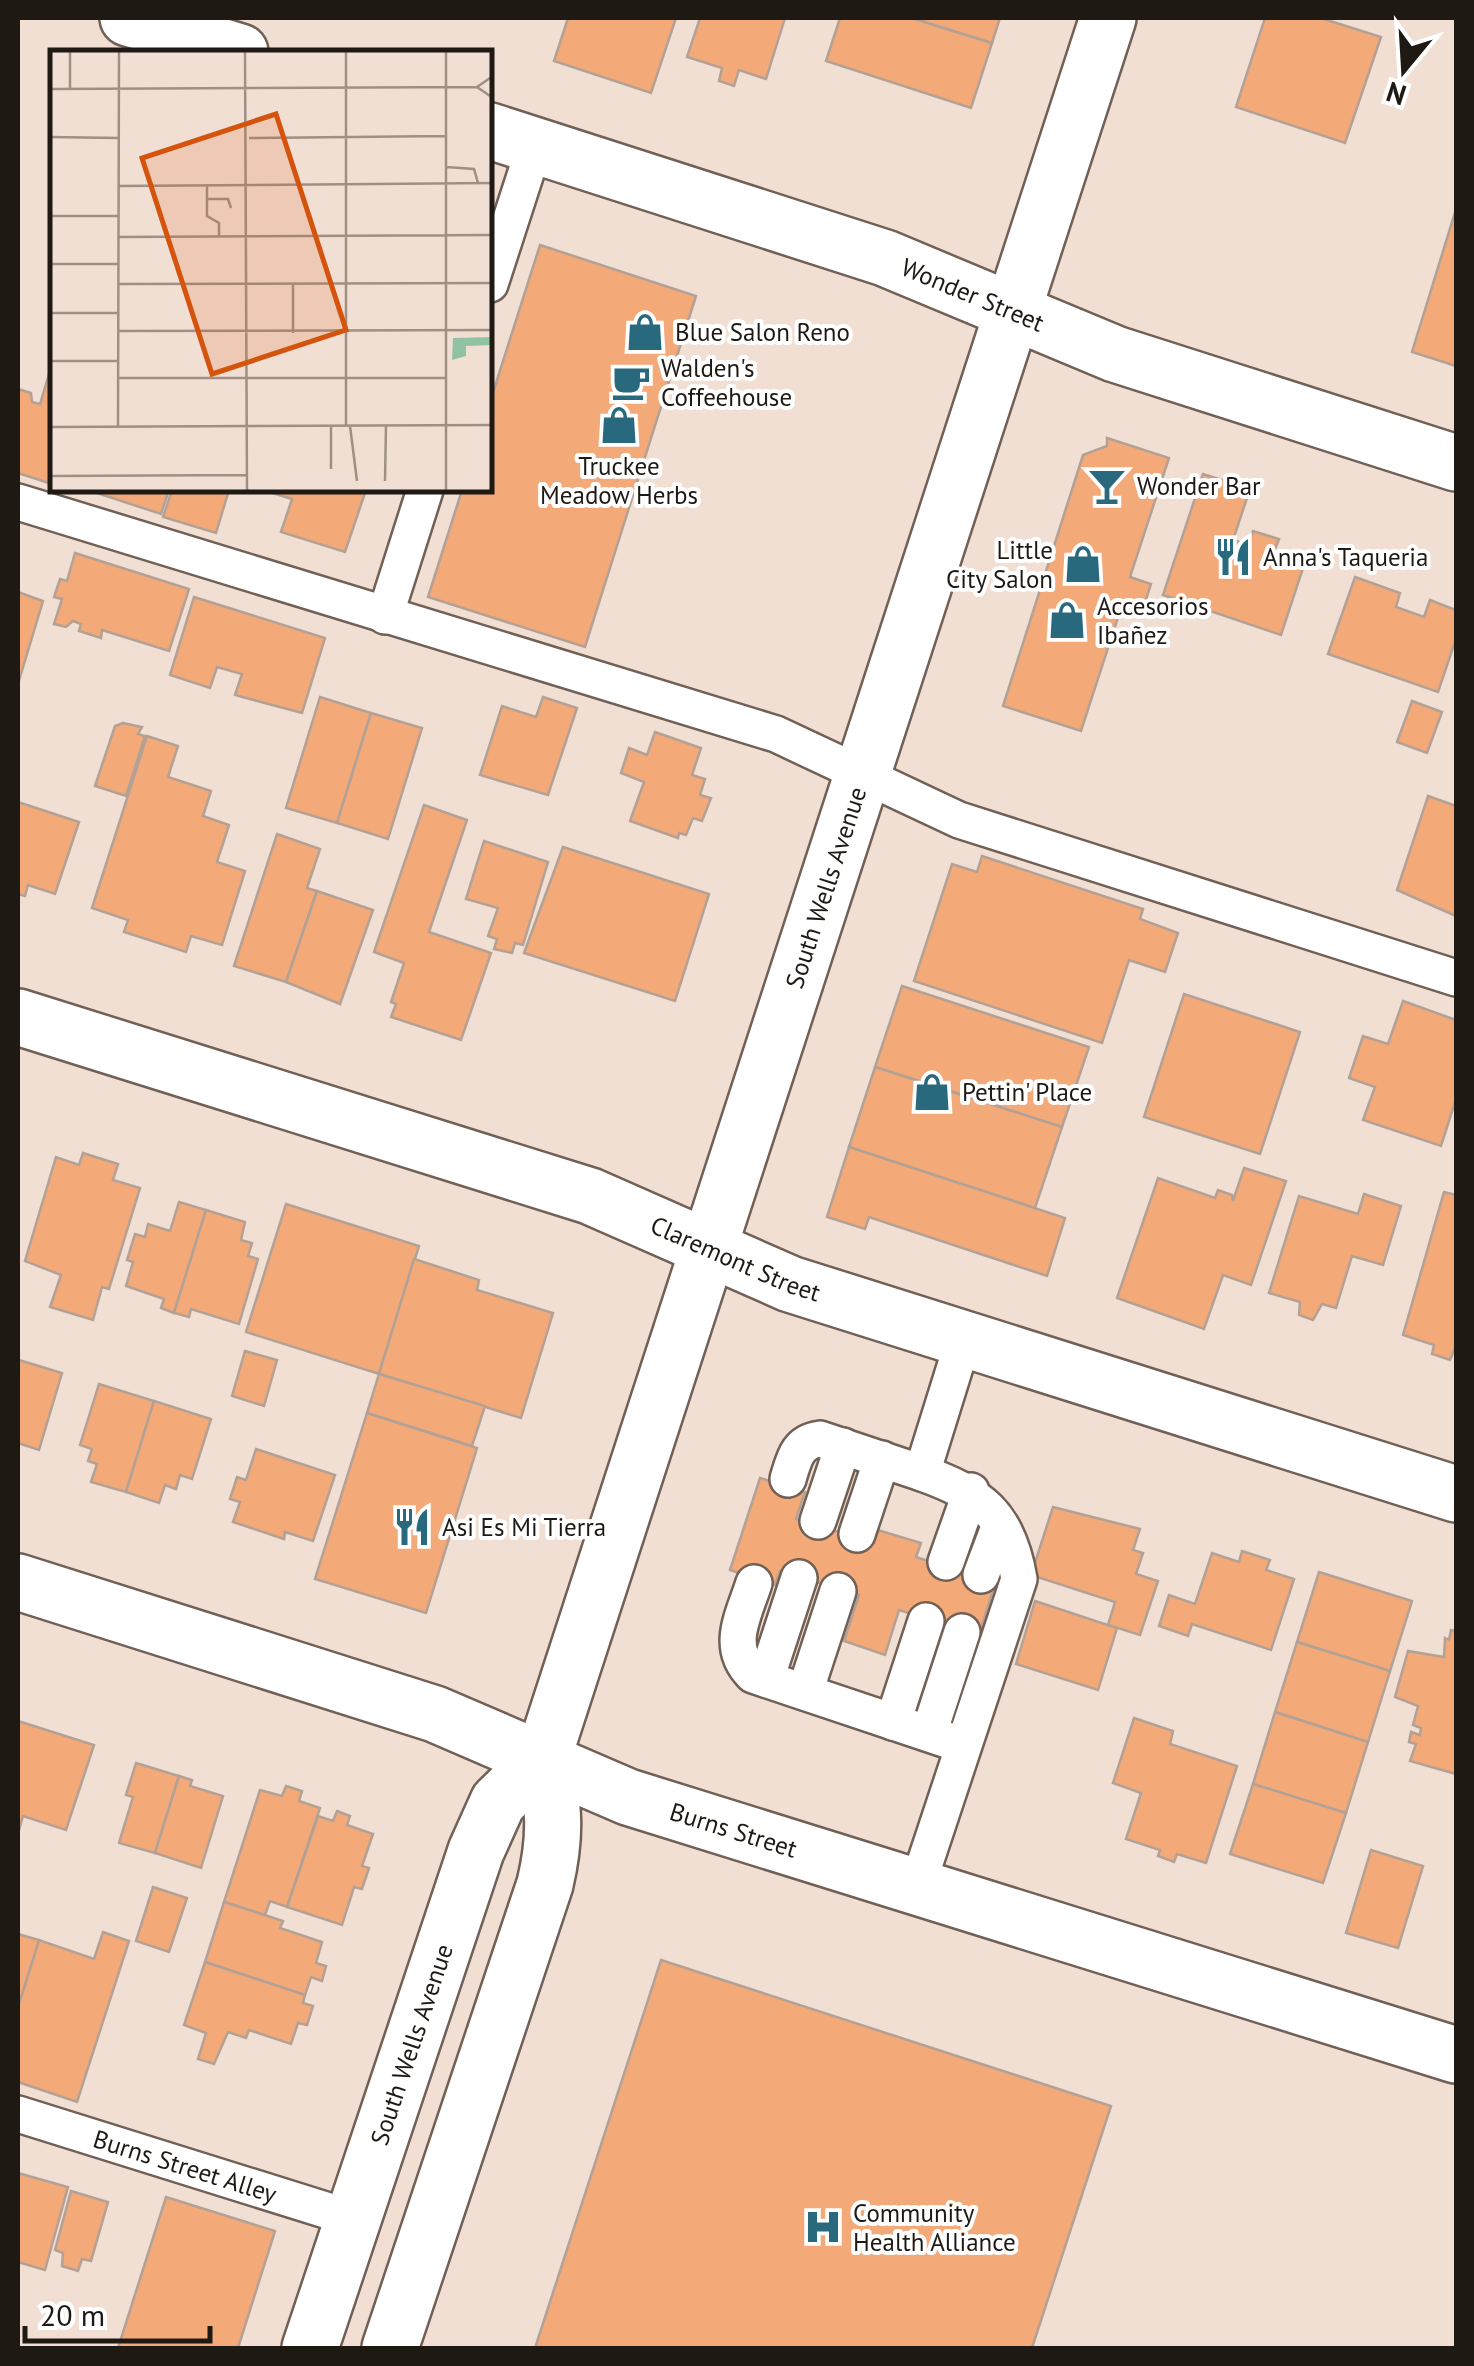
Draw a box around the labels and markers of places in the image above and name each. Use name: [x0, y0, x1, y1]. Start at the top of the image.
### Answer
shop icon: Blue Salon Reno: [624, 311, 666, 353]
place label: Blue Salon Reno: [675, 316, 850, 348]
place label: Walden's Coffeehouse: [661, 352, 792, 413]
cafe icon: Walden's Coffeehouse: [610, 361, 652, 403]
shop icon: Truckee Meadow Herbs: [598, 404, 640, 446]
place label: Truckee Meadow Herbs: [540, 450, 698, 511]
bar icon: Wonder Bar: [1086, 465, 1128, 507]
place label: Wonder Bar: [1137, 470, 1261, 502]
place label: Little City Salon: [946, 534, 1053, 595]
restaurant icon: Anna's Taqueria: [1212, 536, 1254, 578]
place label: Anna's Taqueria: [1263, 541, 1428, 573]
shop icon: Little City Salon: [1062, 543, 1104, 585]
place label: Accesorios Ibañez: [1097, 590, 1208, 651]
shop icon: Accesorios Ibañez: [1046, 599, 1088, 641]
shop icon: Pettin' Place: [911, 1071, 953, 1113]
place label: Pettin' Place: [962, 1076, 1092, 1108]
restaurant icon: Asi Es Mi Tierra: [391, 1506, 433, 1548]
place label: Asi Es Mi Tierra: [442, 1511, 606, 1543]
place label: Community Health Alliance: [853, 2197, 1016, 2258]
hospital icon: Community Health Alliance: [802, 2206, 844, 2248]

